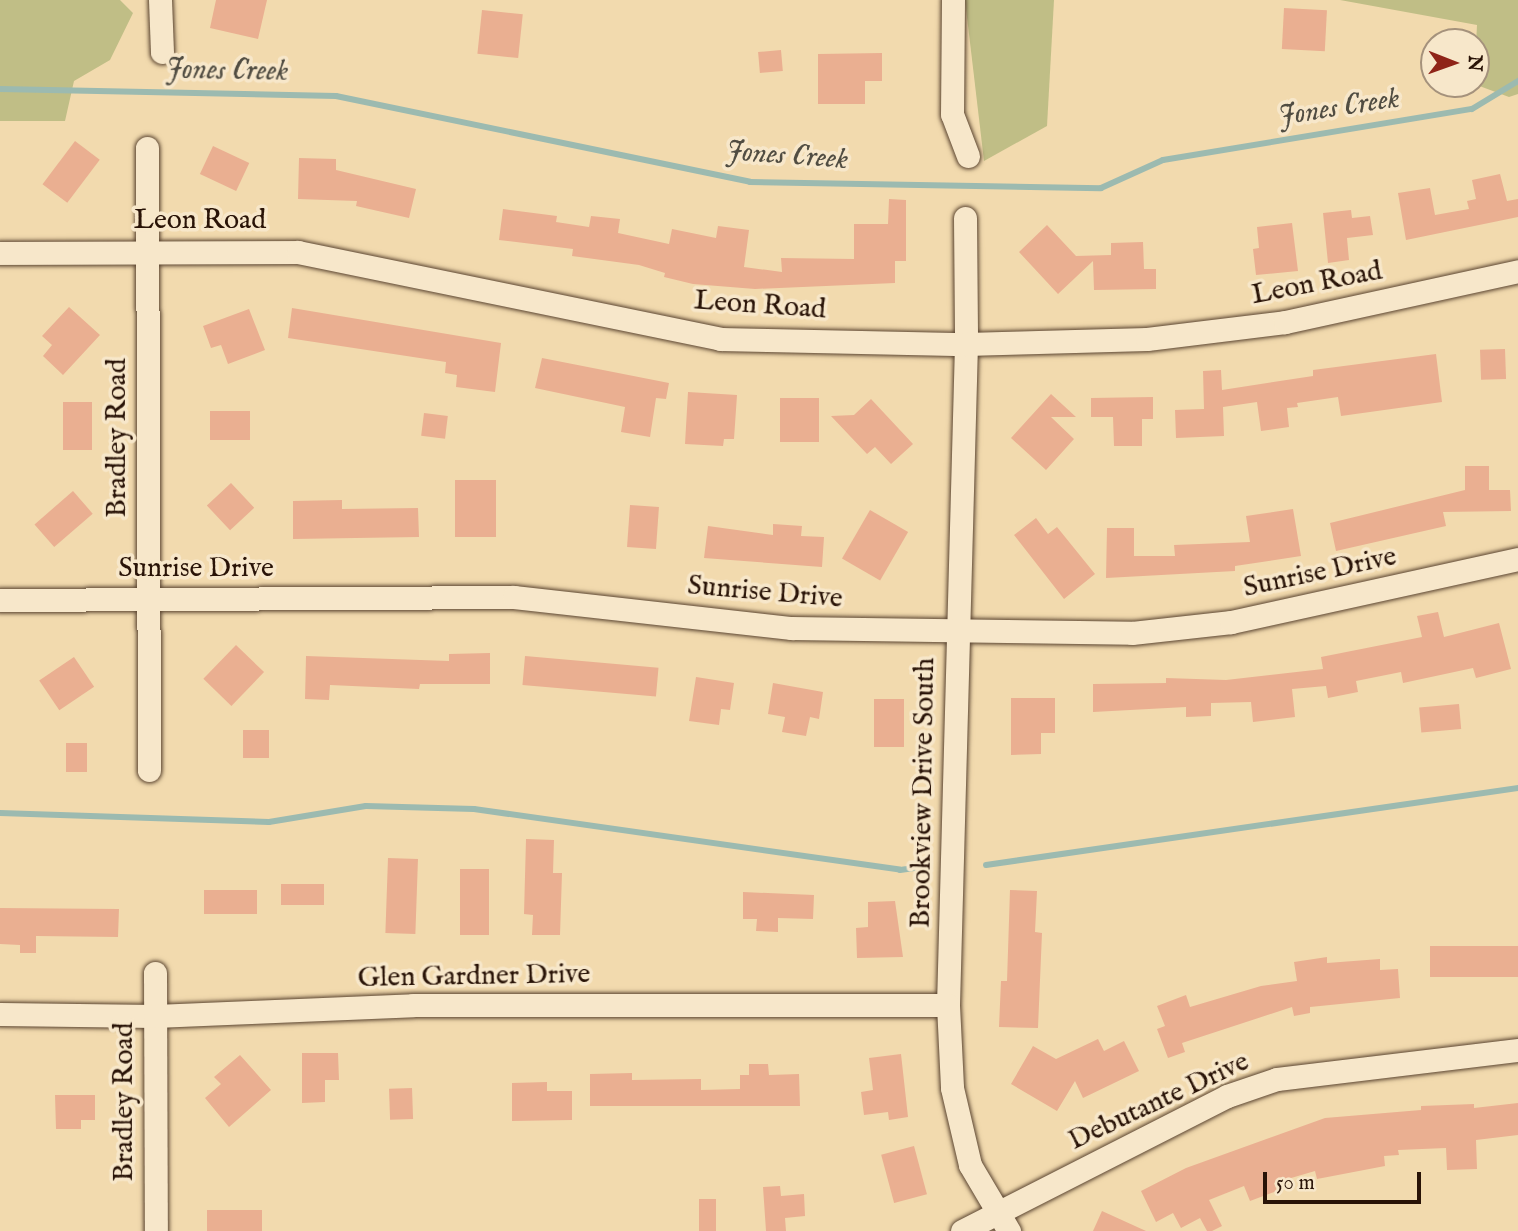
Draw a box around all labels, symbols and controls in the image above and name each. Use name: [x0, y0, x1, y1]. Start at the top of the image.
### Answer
north arrow: [1420, 28, 1490, 98]
water label: Jones Creek: [165, 52, 289, 90]
text: N: [1462, 55, 1486, 72]
water label: Jones Creek: [1276, 81, 1402, 135]
water label: Jones Creek: [725, 134, 849, 178]
street label: Leon Road: [134, 204, 266, 238]
street label: Leon Road: [1249, 255, 1385, 313]
street label: Leon Road: [693, 285, 827, 327]
street label: Bradley Road: [101, 358, 135, 518]
street label: Sunrise Drive: [1240, 540, 1400, 606]
street label: Sunrise Drive: [118, 552, 274, 586]
street label: Sunrise Drive: [686, 569, 844, 617]
street label: Brookview Drive South: [905, 657, 943, 929]
street label: Glen Gardner Drive: [357, 958, 591, 996]
street label: Bradley Road: [108, 1022, 142, 1182]
street label: Debutante Drive: [1064, 1046, 1254, 1158]
scale bar: [1266, 1158, 1424, 1202]
text: 50 m: [1276, 1170, 1315, 1197]

